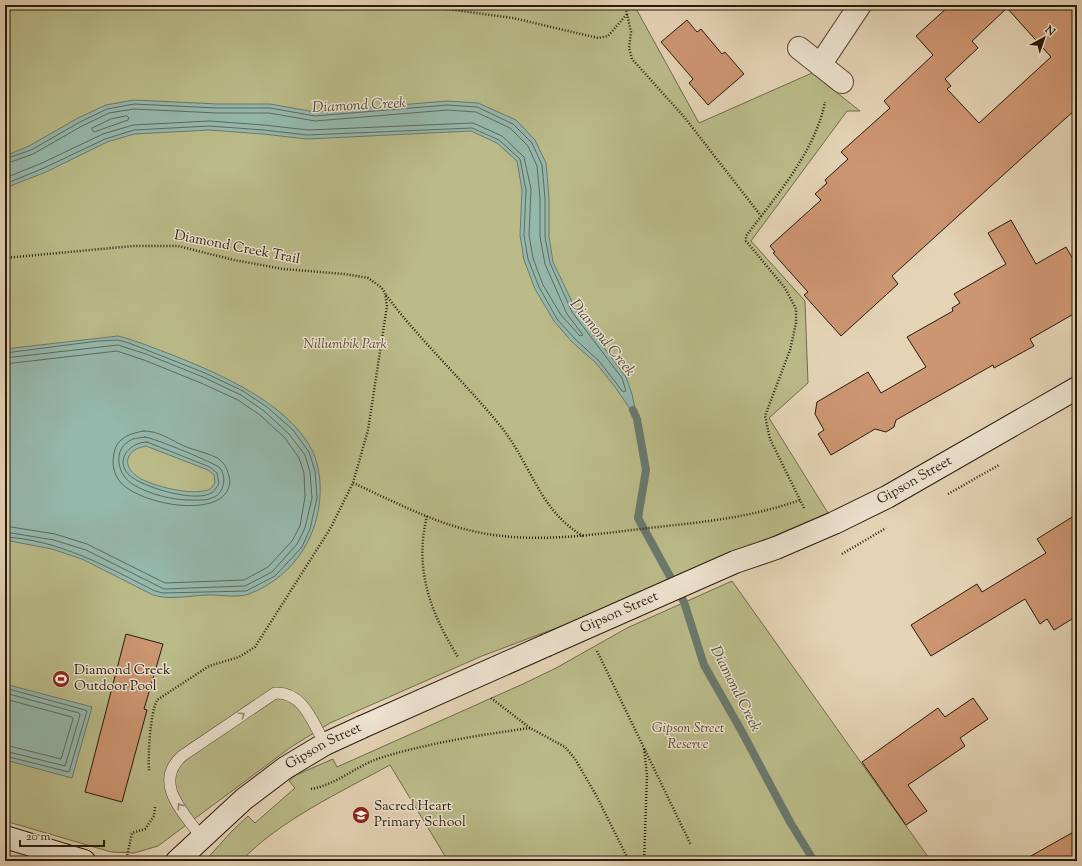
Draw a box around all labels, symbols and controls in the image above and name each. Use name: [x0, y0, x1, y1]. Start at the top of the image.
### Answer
north arrow: [1024, 18, 1064, 58]
text: N: [1041, 22, 1058, 40]
water label: Diamond Creek: [312, 93, 407, 119]
street label: Diamond Creek Trail: [172, 226, 302, 270]
water label: Diamond Creek: [564, 295, 640, 381]
park label: Nillumbik Park: [303, 335, 387, 355]
street label: Gipson Street: [874, 451, 956, 510]
street label: Gipson Street: [577, 587, 662, 639]
water label: Diamond Creek: [704, 642, 766, 736]
place label: Diamond Creek Outdoor Pool: [74, 661, 171, 697]
sports icon: Diamond Creek Outdoor Pool: [51, 669, 71, 689]
one-way arrow: [237, 713, 244, 720]
street label: Gipson Street: [282, 718, 365, 775]
park label: Gipson Street Reserve: [652, 719, 724, 755]
place label: Sacred Heart Primary School: [374, 797, 466, 833]
one-way arrow: [177, 803, 184, 810]
school or university icon: Sacred Heart Primary School: [351, 805, 371, 825]
scale bar: [20, 822, 104, 848]
text: 20 m: [26, 828, 51, 846]

